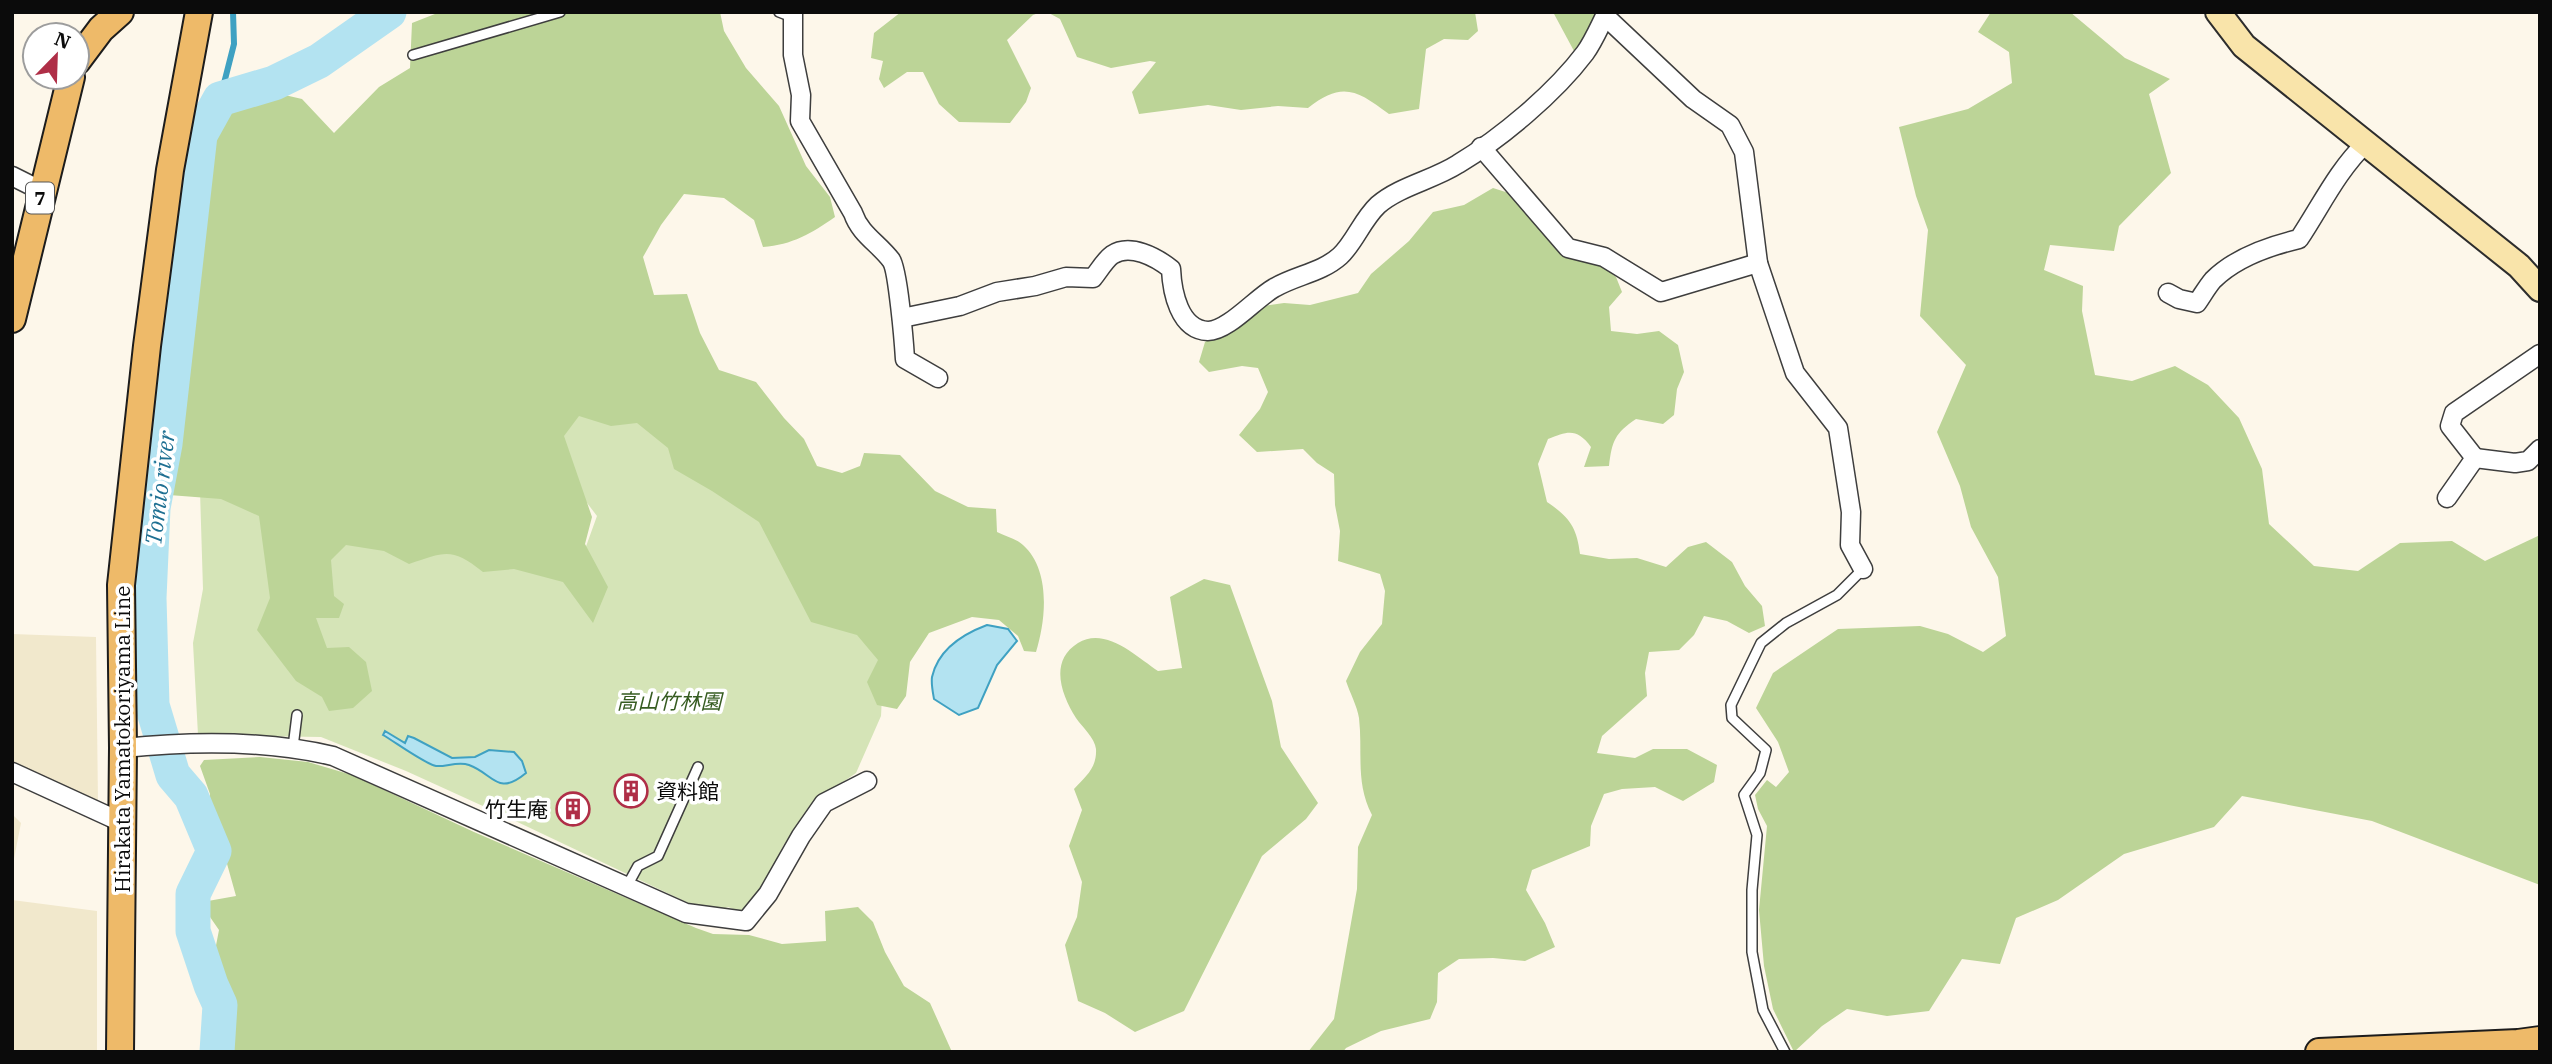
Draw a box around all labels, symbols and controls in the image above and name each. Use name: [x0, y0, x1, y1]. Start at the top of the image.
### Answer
north arrow: [21, 21, 91, 91]
text: N: [51, 26, 74, 54]
road number: 7: [26, 182, 54, 214]
water label: Tomio river: [137, 428, 181, 547]
street label: Hirakata Yamatokoriyama Line: [108, 585, 136, 893]
park label: 高山竹林園: [617, 687, 724, 715]
building icon: 資料館: [612, 772, 650, 810]
place label: 資料館: [656, 777, 719, 805]
building icon: 竹生庵: [554, 790, 592, 828]
place label: 竹生庵: [485, 795, 548, 823]

